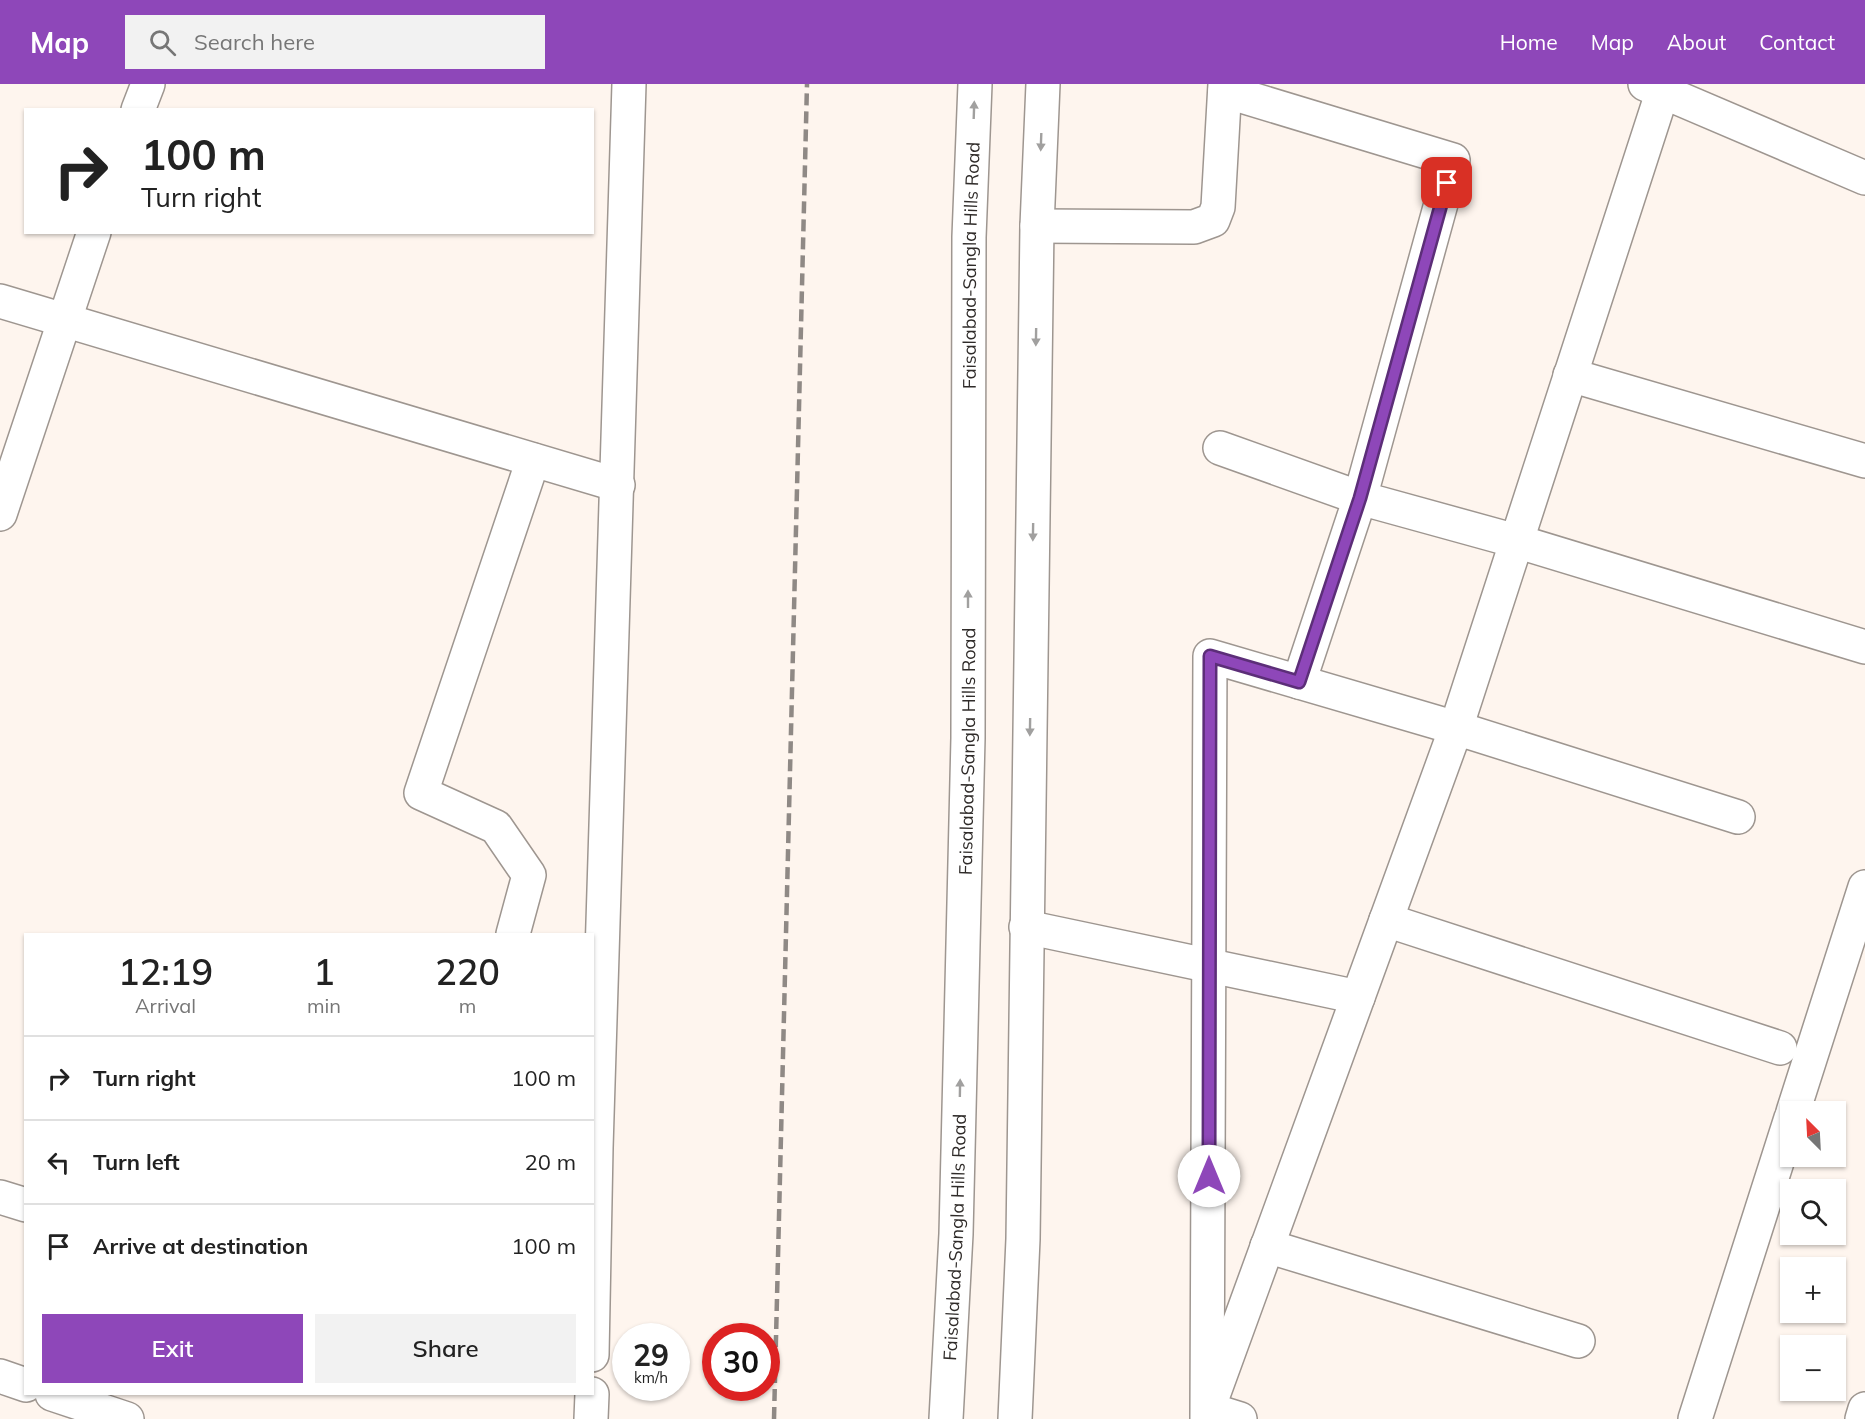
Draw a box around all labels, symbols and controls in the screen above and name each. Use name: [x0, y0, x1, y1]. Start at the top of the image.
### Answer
search box: [125, 15, 545, 69]
text: Map: [30, 25, 89, 60]
icon: search: [146, 26, 179, 59]
text: Search here: [194, 28, 315, 56]
text: Home: [1500, 29, 1558, 55]
text: Map: [1591, 29, 1634, 55]
text: About: [1667, 29, 1726, 55]
text: Contact: [1759, 29, 1835, 55]
one-way arrow: [969, 100, 979, 119]
text: 100 m: [141, 128, 266, 181]
icon: right: [42, 132, 120, 210]
one-way arrow: [1036, 133, 1045, 152]
street label: Faisalabad-Sangla Hills Road: [957, 141, 984, 389]
pin: [1421, 157, 1472, 208]
icon: arrive: [1430, 166, 1463, 199]
text: Turn right: [141, 180, 261, 214]
one-way arrow: [1031, 328, 1041, 347]
one-way arrow: [1028, 523, 1038, 542]
one-way arrow: [963, 589, 973, 608]
street label: Faisalabad-Sangla Hills Road: [953, 628, 980, 875]
one-way arrow: [1025, 718, 1035, 737]
text: 12:19: [118, 949, 213, 994]
text: 1: [313, 949, 335, 994]
text: 220: [435, 949, 500, 994]
text: Arrival: [135, 993, 196, 1018]
text: min: [307, 993, 341, 1018]
text: m: [459, 993, 476, 1018]
icon: right: [42, 1062, 75, 1095]
text: Turn right: [93, 1064, 196, 1092]
text: 100 m: [511, 1064, 576, 1092]
one-way arrow: [955, 1078, 964, 1097]
north arrow: [1780, 1101, 1846, 1167]
map controls: [1780, 1101, 1846, 1401]
street label: Faisalabad-Sangla Hills Road: [938, 1113, 970, 1361]
position arrow: [1177, 1144, 1241, 1208]
icon: left: [42, 1146, 75, 1179]
text: Turn left: [93, 1148, 180, 1176]
text: 20 m: [525, 1148, 576, 1176]
button: search: [1780, 1179, 1846, 1245]
icon: arrive: [42, 1230, 75, 1263]
text: Arrive at destination: [93, 1232, 308, 1260]
text: 100 m: [511, 1232, 576, 1260]
button: +: [1780, 1257, 1846, 1323]
button: Exit: [42, 1314, 303, 1383]
button: Share: [315, 1314, 576, 1383]
speed limit sign: 30: [702, 1323, 780, 1401]
button: −: [1780, 1335, 1846, 1401]
text: 29: [633, 1336, 669, 1374]
text: km/h: [634, 1368, 668, 1387]

